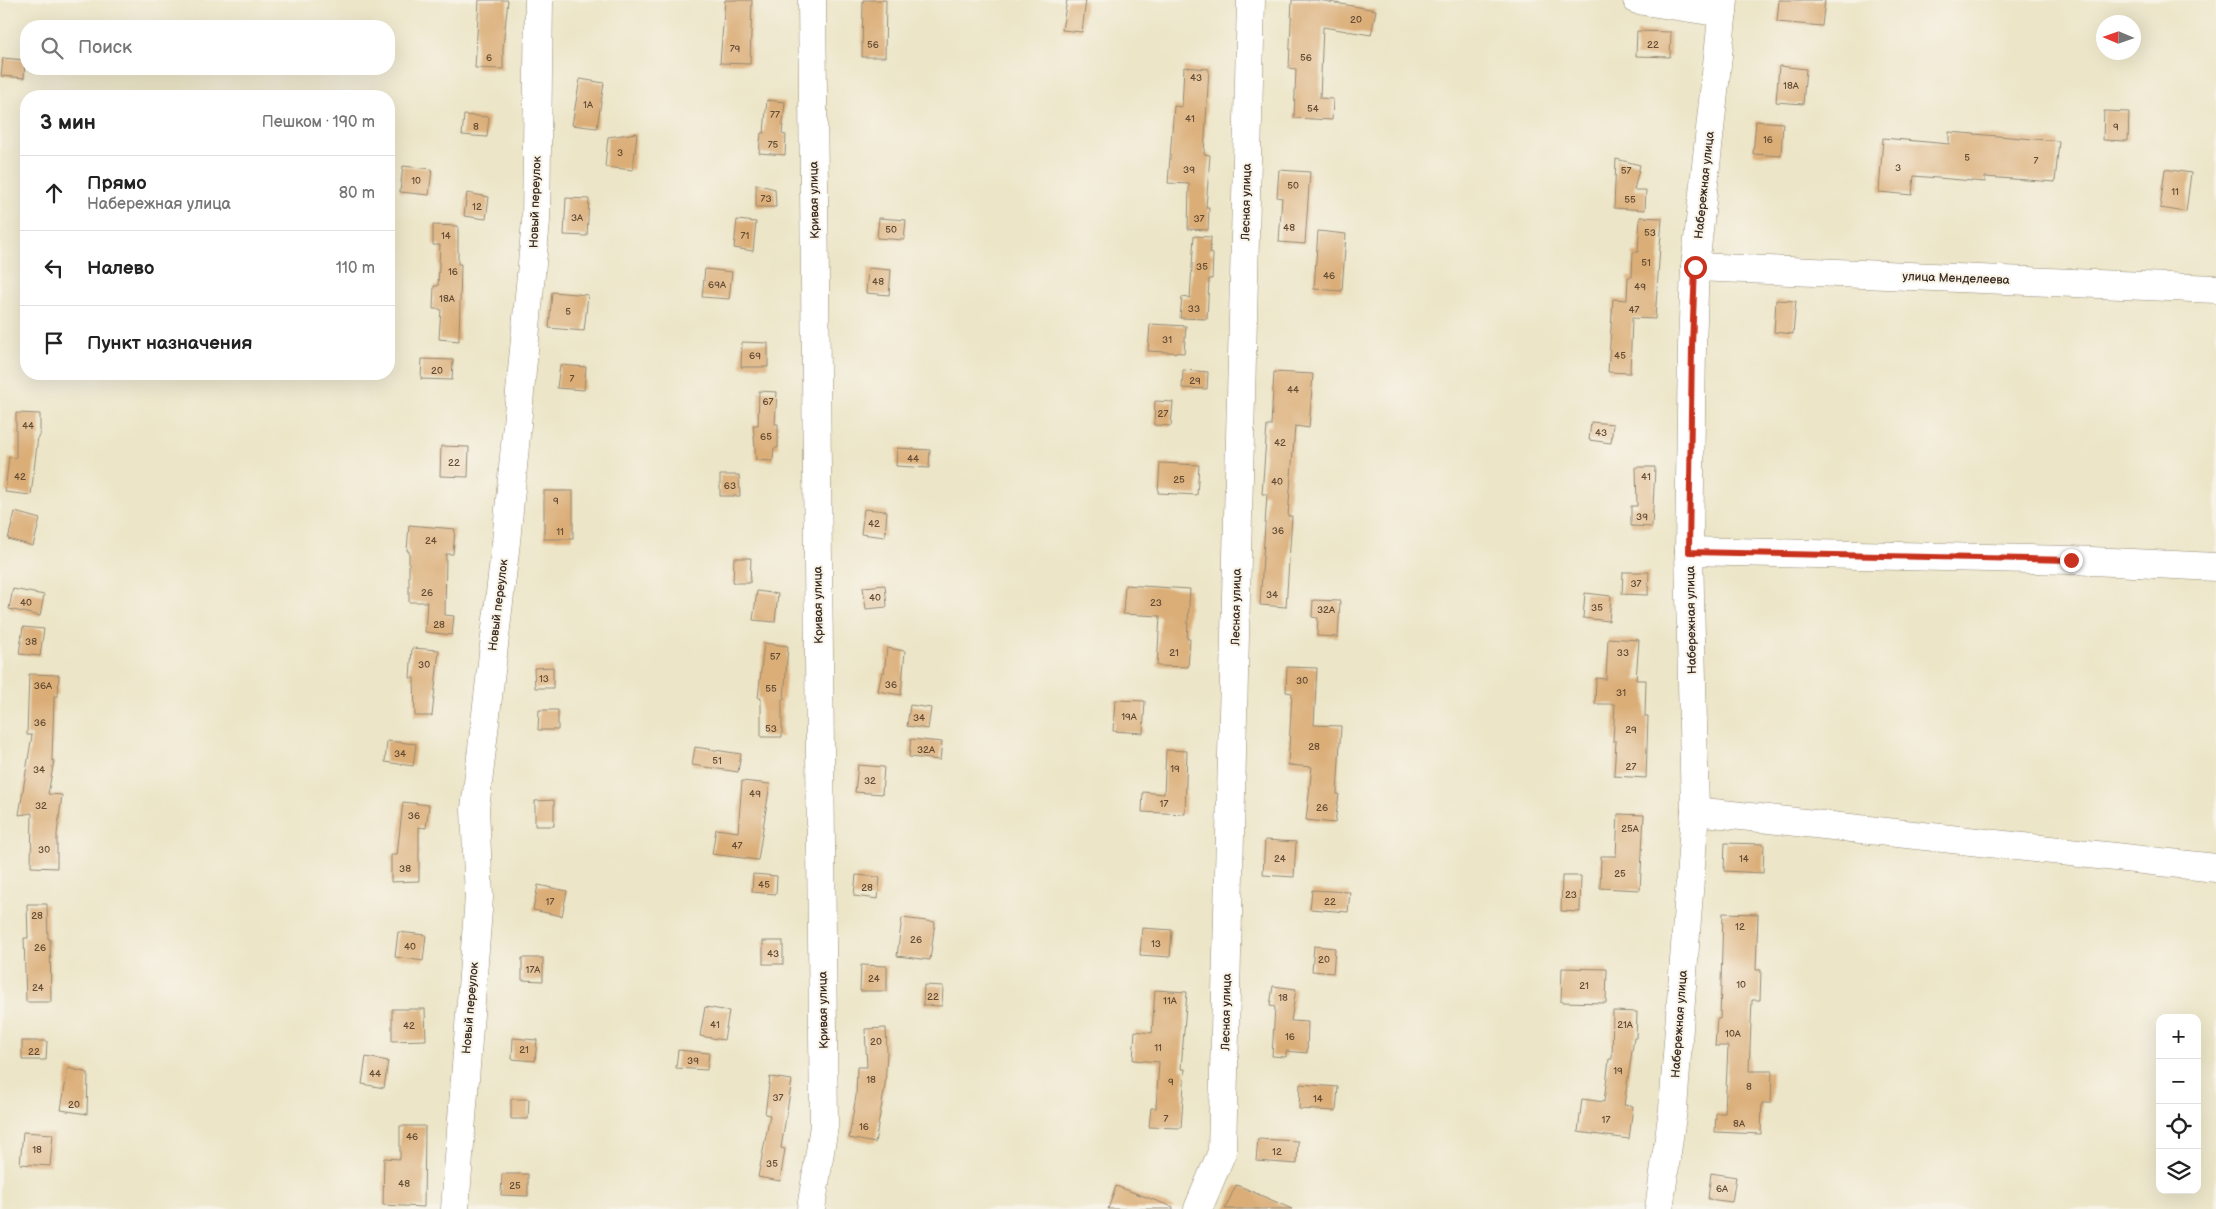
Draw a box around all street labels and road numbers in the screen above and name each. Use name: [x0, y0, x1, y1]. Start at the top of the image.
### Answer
street label: Набережная улица: [1691, 131, 1718, 240]
street label: Новый переулок: [526, 155, 545, 248]
street label: Кривая улица: [806, 161, 823, 239]
street label: Лесная улица: [1238, 163, 1255, 242]
street label: улица Менделеева: [1902, 269, 2010, 288]
street label: Новый переулок: [485, 558, 512, 652]
street label: Кривая улица: [810, 566, 827, 644]
street label: Набережная улица: [1683, 566, 1700, 674]
street label: Лесная улица: [1228, 568, 1245, 647]
street label: Новый переулок: [459, 961, 482, 1055]
street label: Набережная улица: [1668, 970, 1691, 1078]
street label: Кривая улица: [815, 971, 832, 1049]
street label: Лесная улица: [1218, 973, 1235, 1052]

